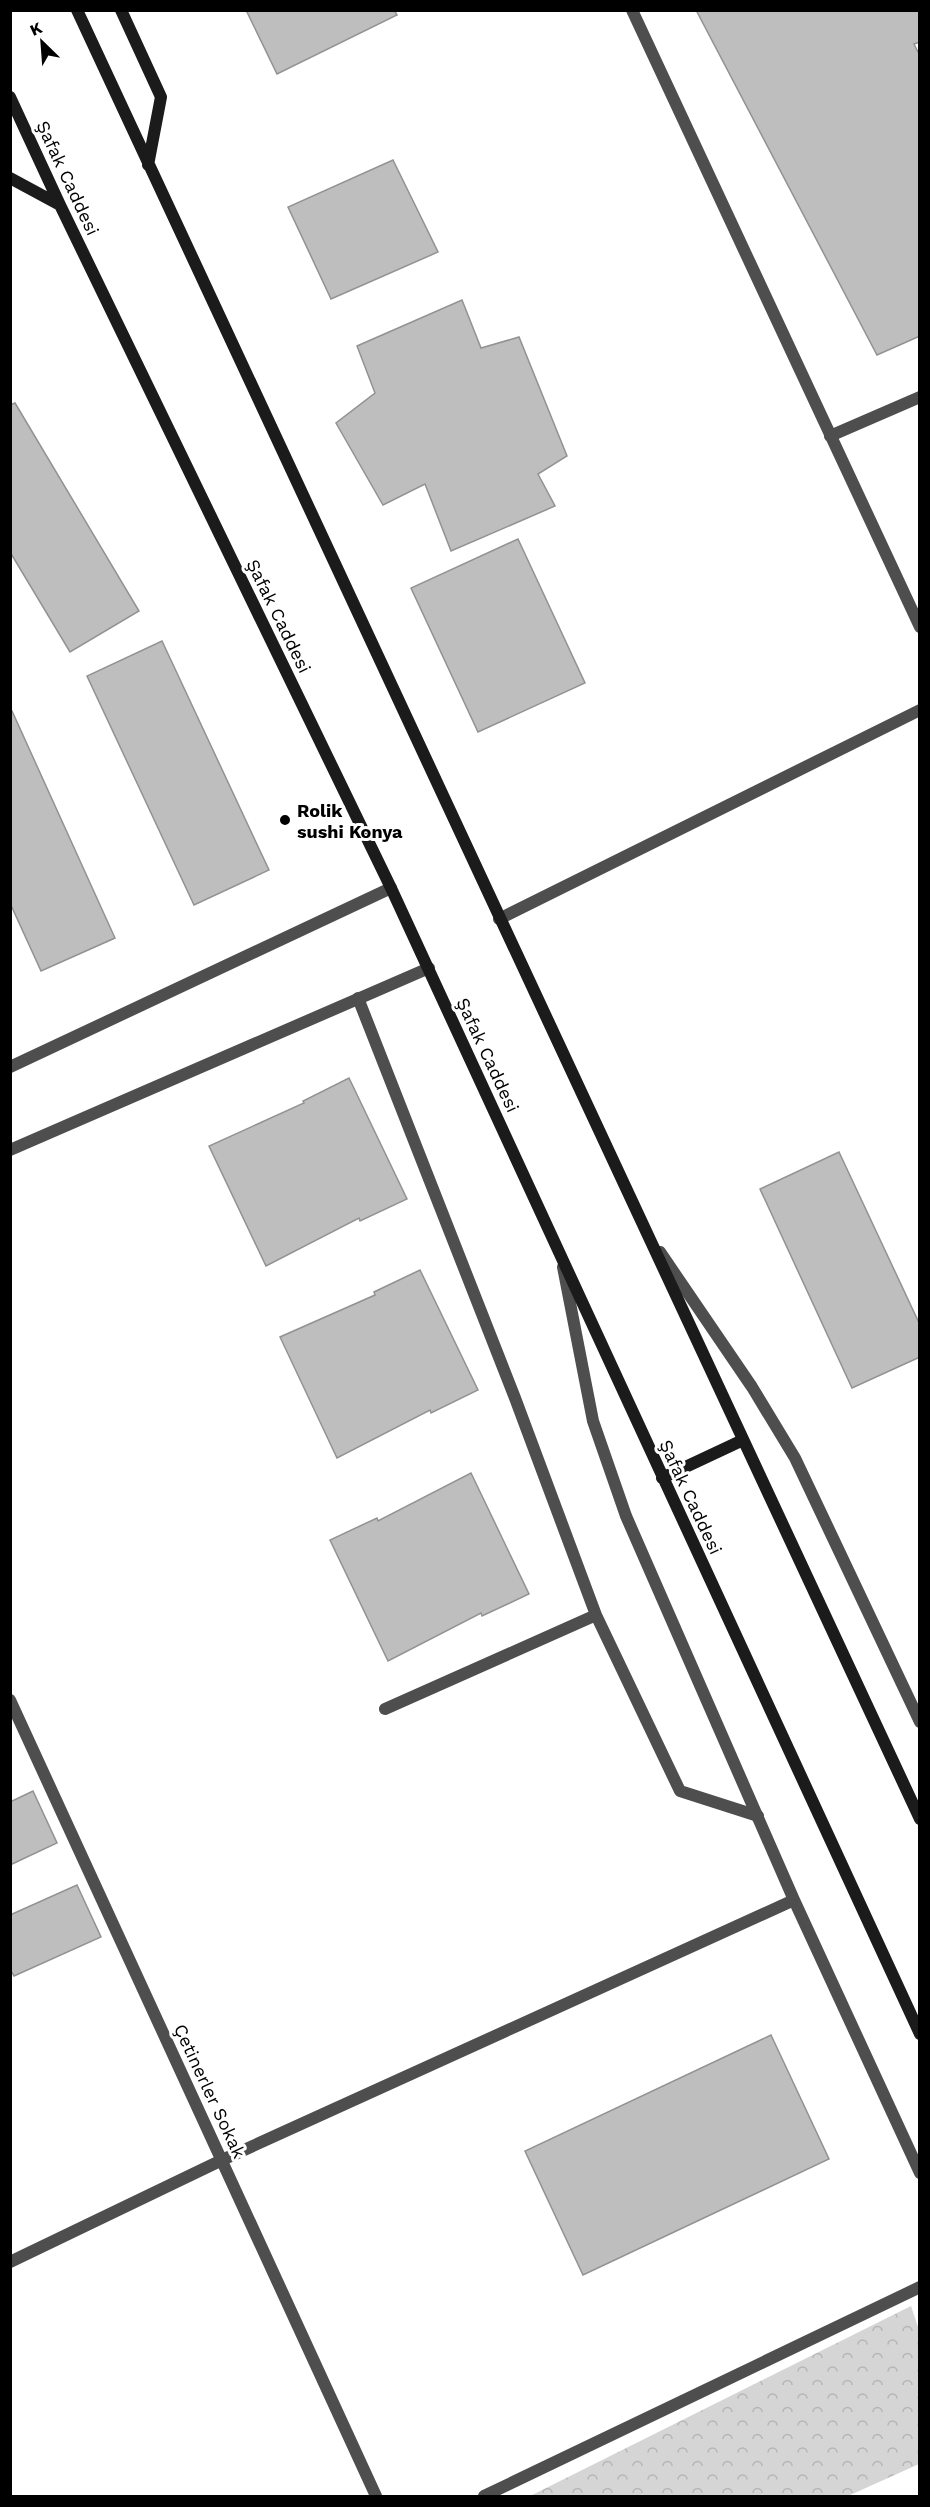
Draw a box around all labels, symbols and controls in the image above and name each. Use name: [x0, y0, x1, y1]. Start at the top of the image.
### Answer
north arrow: [12, 12, 72, 72]
text: K: [27, 18, 45, 40]
street label: Şafak Caddesi: [32, 117, 104, 239]
street label: Şafak Caddesi: [242, 556, 316, 676]
place label: Rolik sushi Konya: [297, 800, 403, 842]
marker: Rolik sushi Konya: [278, 813, 292, 827]
street label: Şafak Caddesi: [452, 994, 524, 1116]
street label: Şafak Caddesi: [655, 1436, 727, 1558]
street label: Çetinerler Sokak: [170, 2021, 250, 2161]

